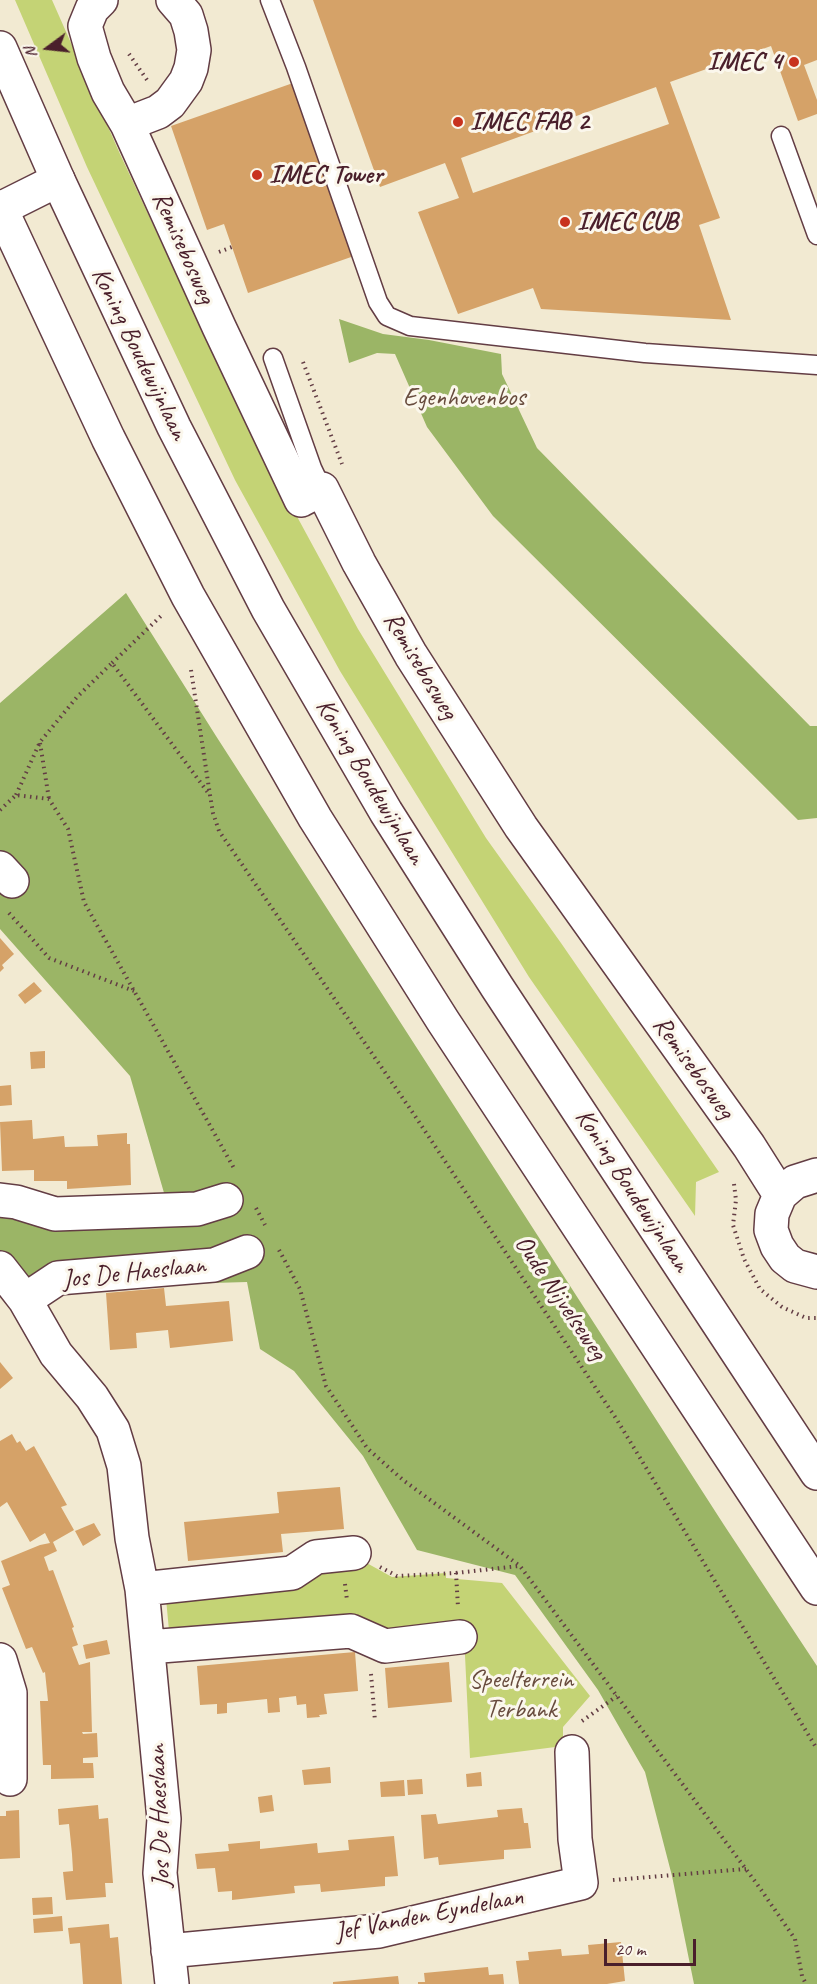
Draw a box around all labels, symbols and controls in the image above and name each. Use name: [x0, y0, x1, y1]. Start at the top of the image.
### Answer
north arrow: [18, 18, 78, 78]
text: N: [20, 45, 42, 60]
place label: IMEC 4: [707, 46, 782, 78]
marker: IMEC 4: [787, 55, 801, 69]
place label: IMEC FAB 2: [470, 106, 589, 138]
marker: IMEC FAB 2: [451, 115, 465, 129]
place label: IMEC Tower: [269, 159, 382, 191]
marker: IMEC Tower: [250, 168, 264, 182]
street label: Remisebosweg: [144, 187, 222, 309]
place label: IMEC CUB: [577, 206, 678, 238]
marker: IMEC CUB: [558, 215, 572, 229]
street label: Koning Boudewijnlaan: [84, 263, 194, 445]
park label: Egenhovenbos: [403, 382, 525, 414]
street label: Remisebosweg: [376, 607, 464, 725]
street label: Koning Boudewijnlaan: [308, 693, 432, 871]
street label: Remisebosweg: [645, 1011, 741, 1125]
street label: Koning Boudewijnlaan: [568, 1104, 696, 1278]
street label: Oude Nijvelseweg: [507, 1230, 613, 1366]
street label: Jos De Haeslaan: [61, 1250, 207, 1296]
park label: Speelterrein Terbank: [469, 1664, 573, 1726]
street label: Jos De Haeslaan: [142, 1744, 178, 1888]
street label: Jef Vanden Eyndelaan: [332, 1881, 526, 1949]
scale bar: [607, 1927, 698, 1965]
text: 20 m: [615, 1938, 646, 1960]

